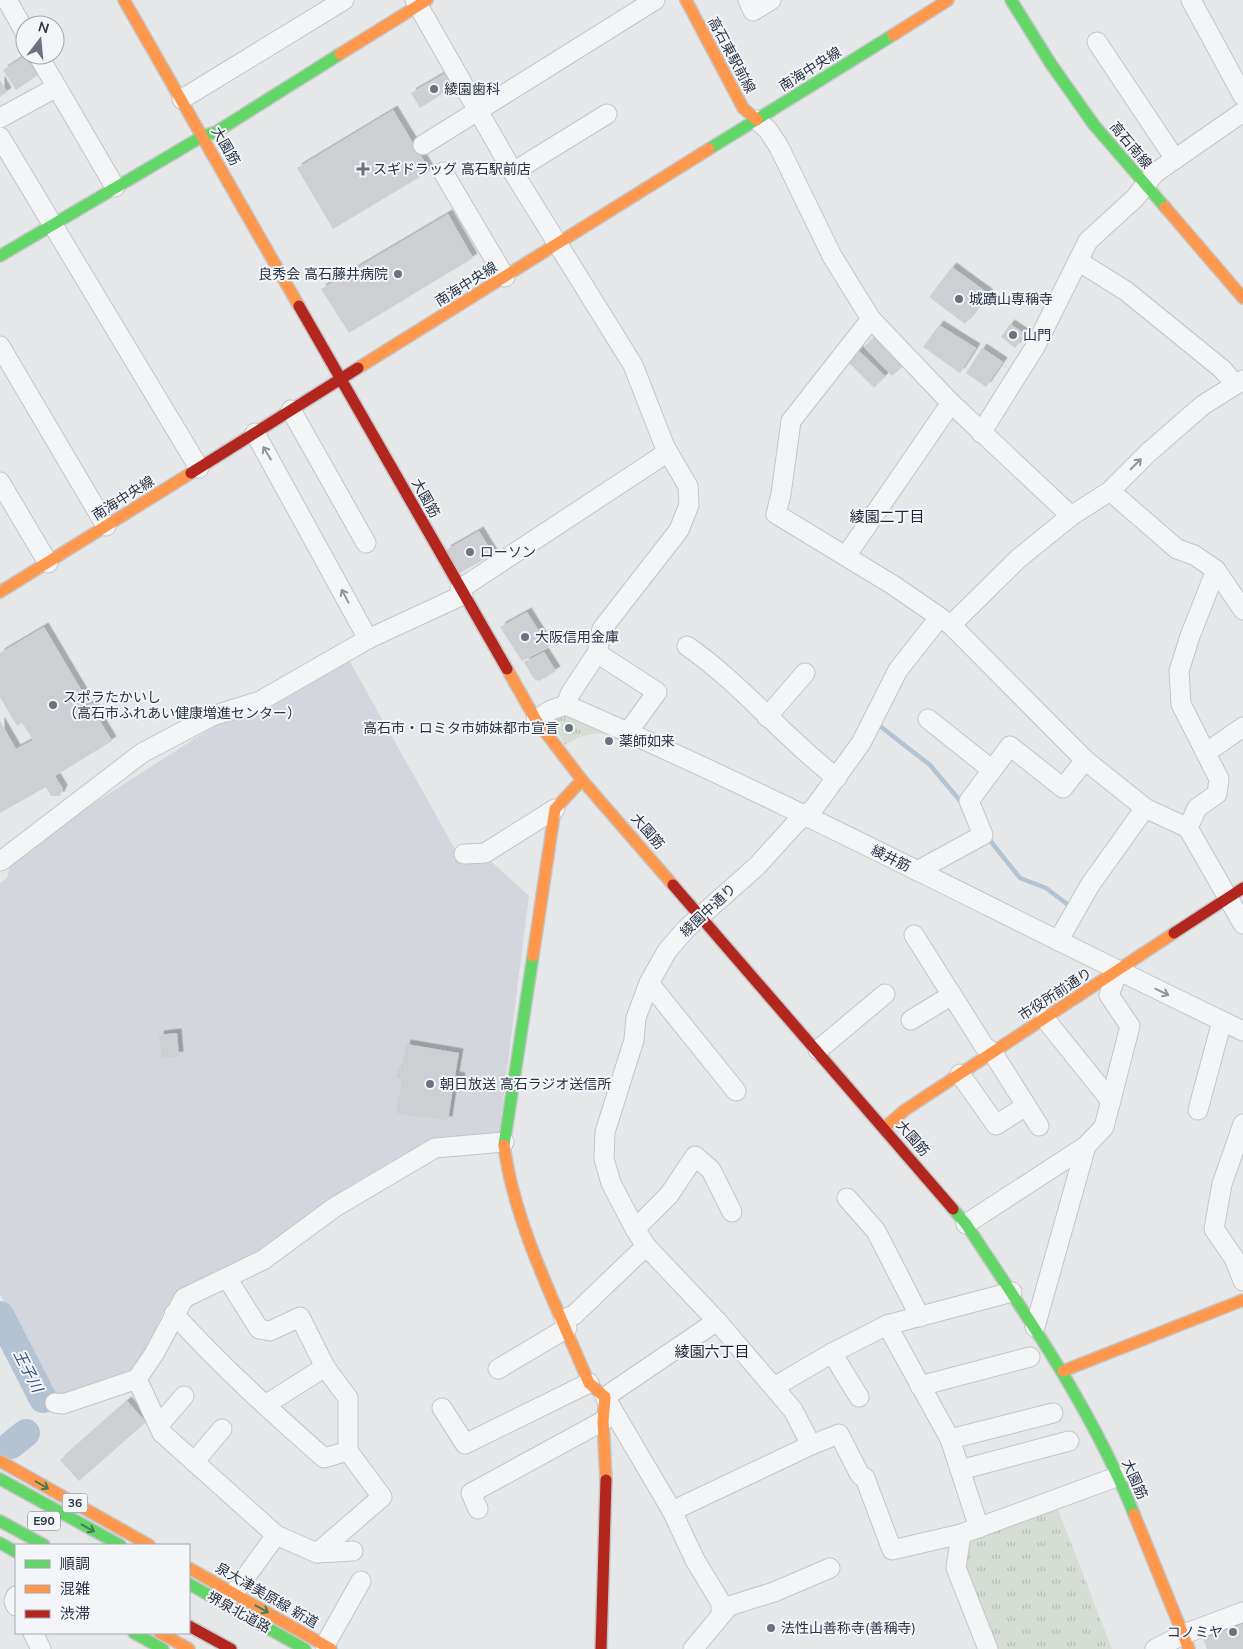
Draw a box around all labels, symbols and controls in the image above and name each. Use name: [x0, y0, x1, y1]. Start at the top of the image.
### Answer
street label: 高石東駅前線: [704, 14, 760, 96]
north arrow: [15, 15, 65, 65]
text: N: [36, 17, 51, 38]
street label: 南海中央線: [776, 43, 844, 95]
place label: 綾園歯科: [444, 80, 500, 98]
marker: 綾園歯科: [428, 83, 440, 95]
street label: 高石南線: [1106, 118, 1156, 172]
street label: 大園筋: [208, 123, 244, 169]
place label: スギドラッグ 高石駅前店: [373, 160, 531, 178]
marker: スギドラッグ 高石駅前店: [357, 163, 369, 175]
street label: 南海中央線: [432, 258, 500, 310]
place label: 良秀会 高石藤井病院: [258, 265, 388, 283]
marker: 良秀会 高石藤井病院: [392, 268, 404, 280]
place label: 城蹟山専稱寺: [969, 290, 1053, 308]
marker: 城蹟山専稱寺: [953, 293, 965, 305]
place label: 山門: [1023, 326, 1051, 344]
marker: 山門: [1007, 329, 1019, 341]
one-way arrow: [262, 447, 272, 461]
one-way arrow: [1130, 458, 1143, 470]
street label: 南海中央線: [89, 472, 157, 524]
street label: 大園筋: [408, 475, 444, 521]
district label: 綾園二丁目: [849, 507, 925, 526]
place label: ローソン: [480, 543, 536, 561]
marker: ローソン: [464, 546, 476, 558]
one-way arrow: [340, 589, 349, 604]
place label: 大阪信用金庫: [535, 628, 619, 646]
marker: 大阪信用金庫: [519, 631, 531, 643]
place label: スポラたかいし （高石市ふれあい健康増進センター）: [63, 688, 301, 722]
marker: スポラたかいし （高石市ふれあい健康増進センター）: [47, 699, 59, 711]
place label: 高石市・ロミタ市姉妹都市宣言: [363, 719, 559, 737]
marker: 高石市・ロミタ市姉妹都市宣言: [563, 722, 575, 734]
place label: 薬師如来: [619, 732, 675, 750]
marker: 薬師如来: [603, 735, 615, 747]
street label: 大園筋: [627, 809, 669, 853]
street label: 綾井筋: [868, 841, 914, 875]
street label: 綾園中通り: [676, 880, 740, 940]
street label: 市役所前通り: [1015, 964, 1095, 1024]
one-way arrow: [1154, 987, 1169, 997]
place label: 朝日放送 高石ラジオ送信所: [440, 1075, 611, 1093]
marker: 朝日放送 高石ラジオ送信所: [424, 1078, 436, 1090]
street label: 大園筋: [892, 1116, 934, 1160]
district label: 綾園六丁目: [674, 1342, 750, 1361]
water label: 王子川: [10, 1346, 48, 1397]
street label: 大園筋: [1118, 1456, 1152, 1502]
one-way arrow: [35, 1480, 49, 1490]
road number: 36: [62, 1494, 88, 1512]
road number: E90: [28, 1512, 60, 1530]
one-way arrow: [81, 1523, 96, 1533]
legend: [15, 1544, 190, 1634]
text: 順調: [60, 1554, 90, 1573]
street label: 泉大津美原線 新道: [212, 1558, 322, 1632]
text: 混雑: [60, 1579, 90, 1598]
street label: 堺泉北道路: [204, 1587, 274, 1637]
text: 渋滞: [60, 1604, 90, 1623]
one-way arrow: [254, 1604, 269, 1614]
place label: 法性山善称寺(善稱寺): [781, 1619, 916, 1637]
marker: 法性山善称寺(善稱寺): [765, 1622, 777, 1634]
place label: コノミヤ: [1167, 1623, 1223, 1641]
marker: コノミヤ: [1227, 1626, 1239, 1638]

